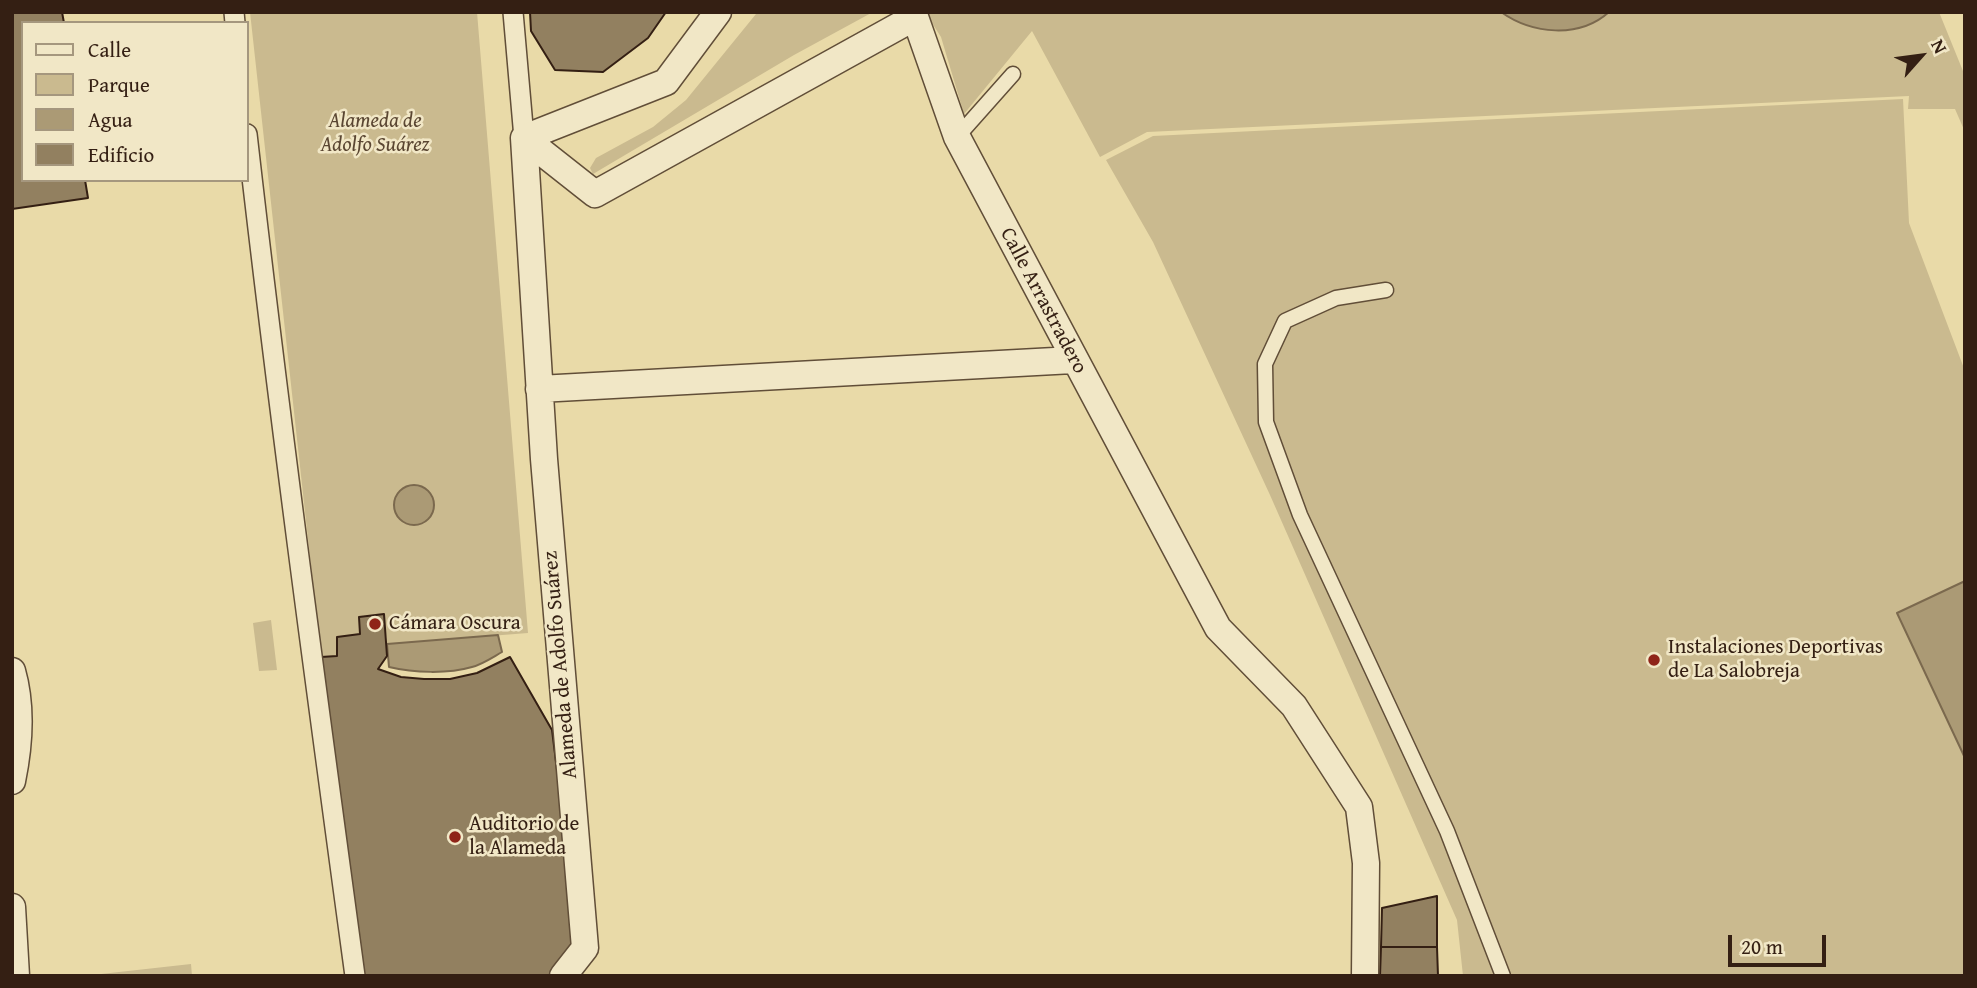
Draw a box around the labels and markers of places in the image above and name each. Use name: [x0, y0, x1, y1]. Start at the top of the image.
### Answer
place label: Cámara Oscura: [389, 611, 521, 637]
marker: Cámara Oscura: [367, 616, 383, 632]
place label: Instalaciones Deportivas de La Salobreja: [1668, 635, 1883, 685]
marker: Instalaciones Deportivas de La Salobreja: [1646, 652, 1662, 668]
place label: Auditorio de la Alameda: [469, 812, 579, 862]
marker: Auditorio de la Alameda: [447, 829, 463, 845]

